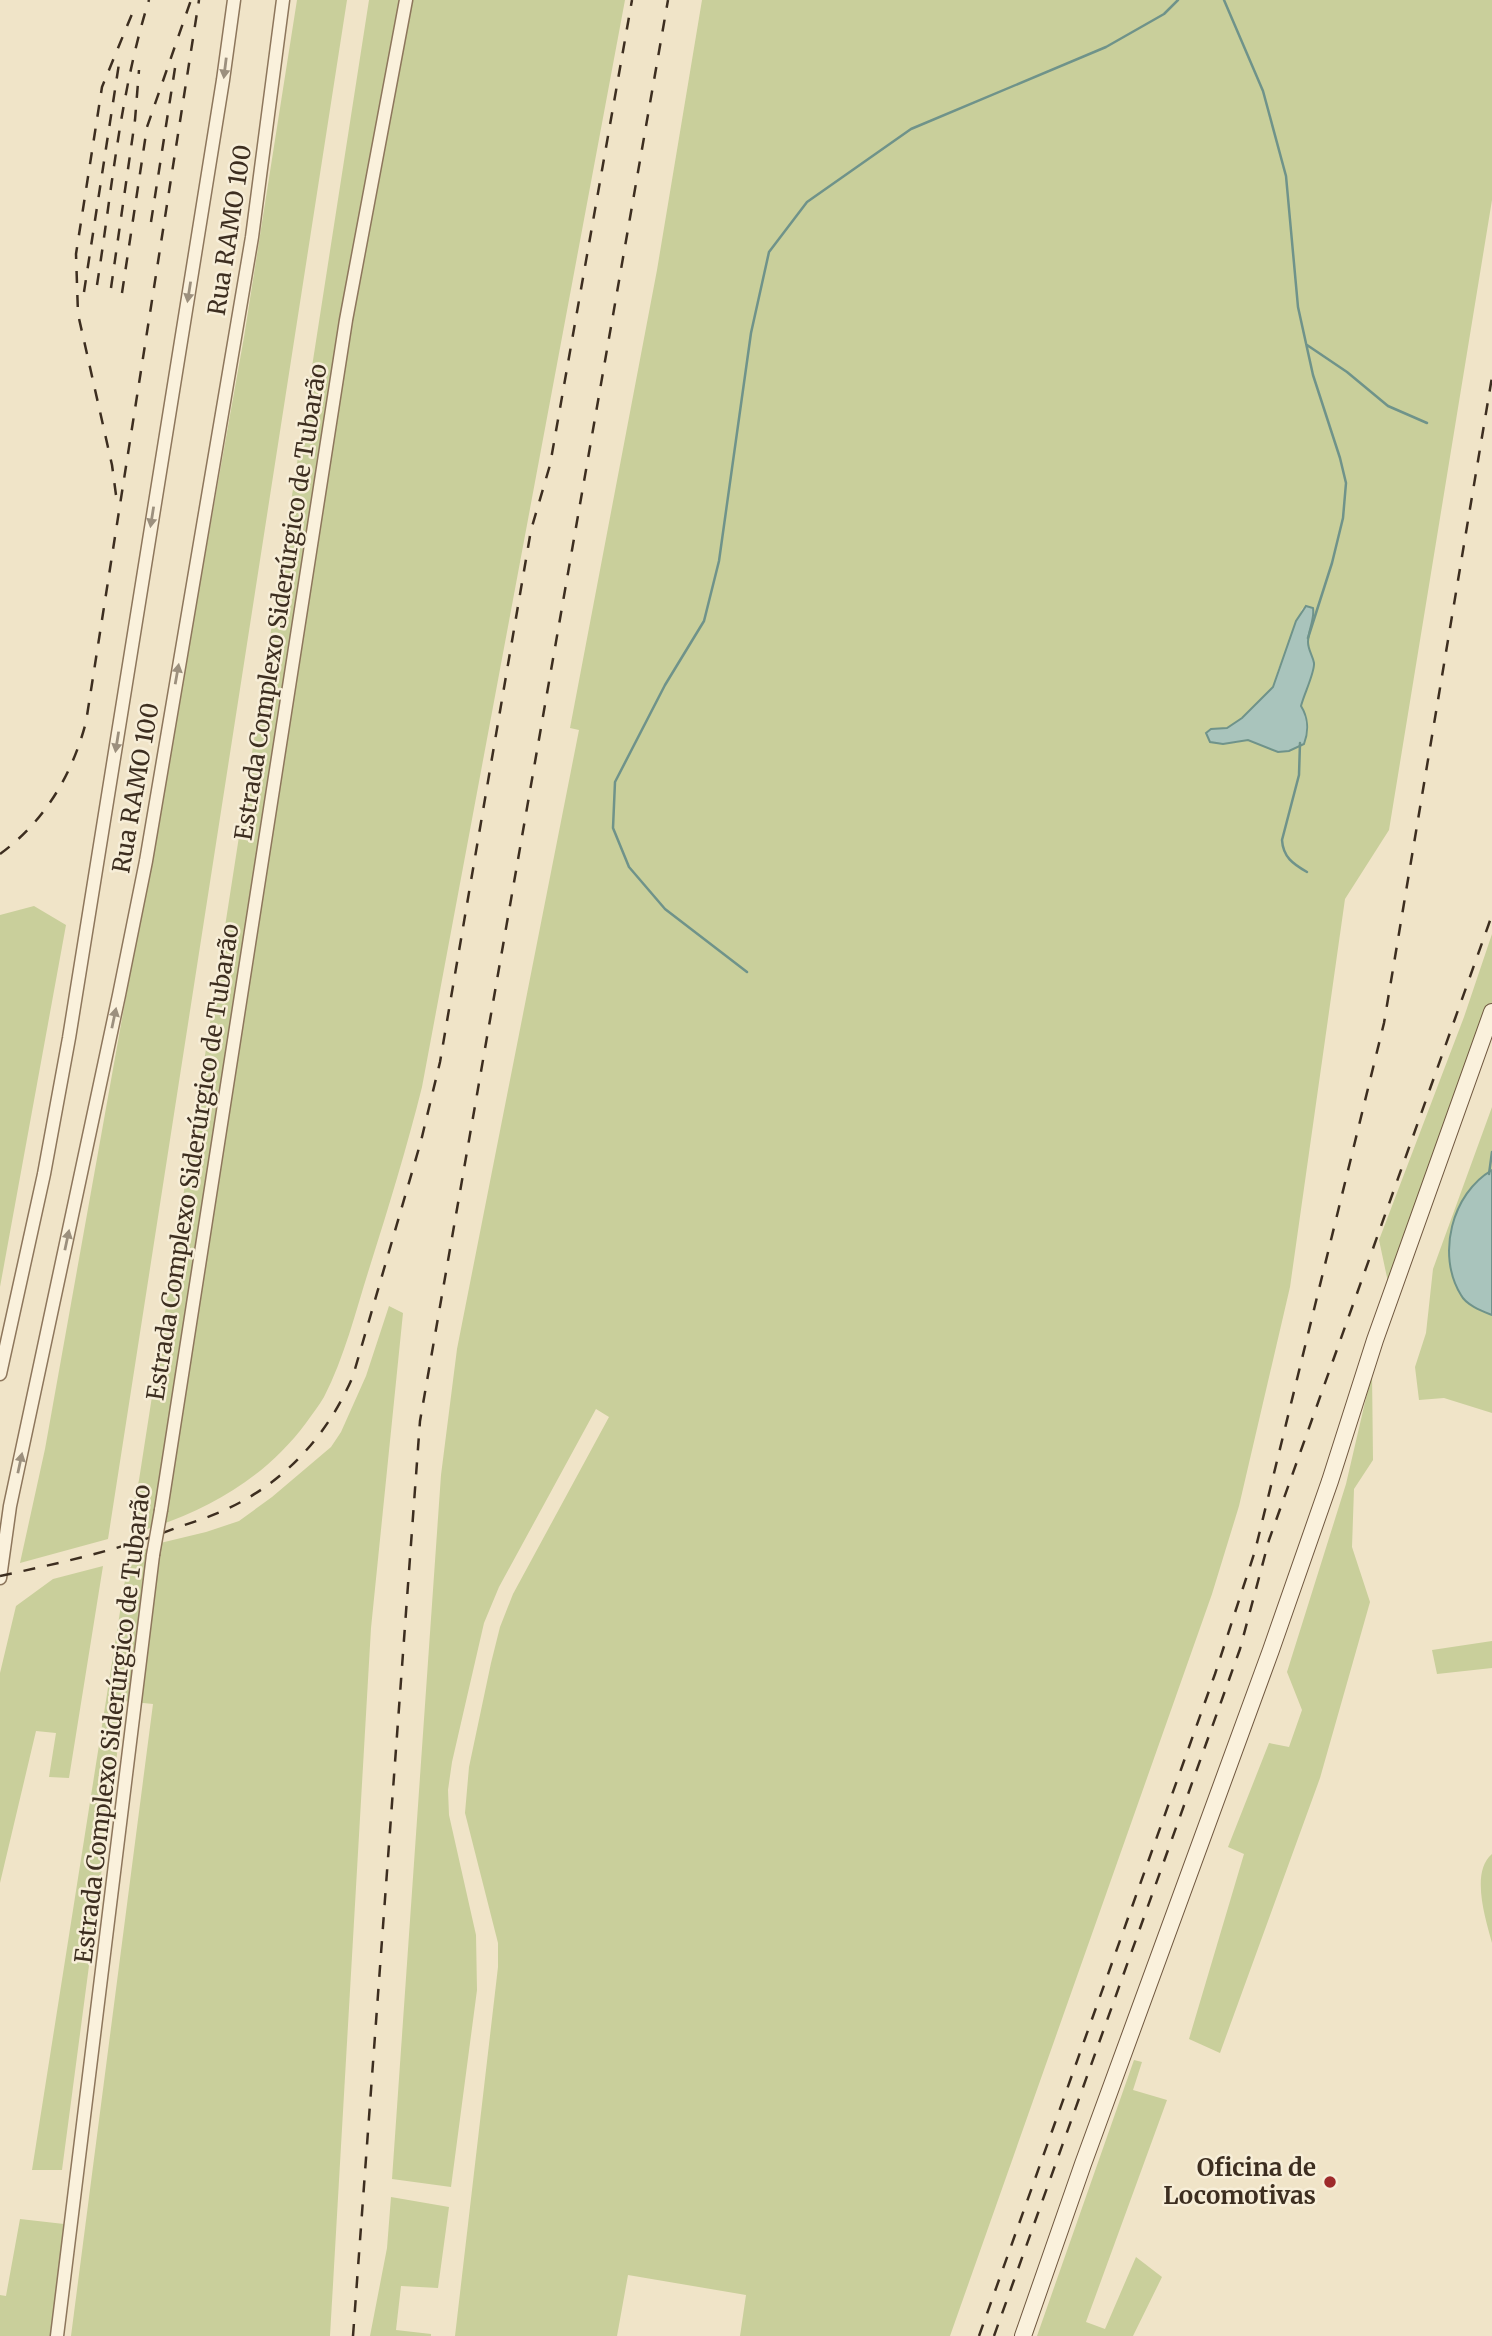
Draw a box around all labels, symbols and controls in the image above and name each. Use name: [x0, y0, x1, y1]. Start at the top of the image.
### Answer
one-way arrow: [219, 57, 230, 79]
street label: Rua RAMO 100: [201, 142, 258, 318]
one-way arrow: [183, 281, 194, 303]
street label: Estrada Complexo Siderúrgico de Tubarão: [227, 361, 334, 843]
one-way arrow: [147, 506, 158, 528]
one-way arrow: [172, 663, 183, 685]
street label: Rua RAMO 100: [105, 700, 166, 876]
one-way arrow: [111, 731, 122, 753]
street label: Estrada Complexo Siderúrgico de Tubarão: [139, 921, 246, 1403]
one-way arrow: [109, 1007, 120, 1029]
one-way arrow: [62, 1229, 73, 1251]
one-way arrow: [15, 1452, 26, 1474]
street label: Estrada Complexo Siderúrgico de Tubarão: [68, 1483, 157, 1965]
place label: Oficina de Locomotivas: [1163, 2152, 1316, 2211]
marker: Oficina de Locomotivas: [1322, 2174, 1338, 2190]

